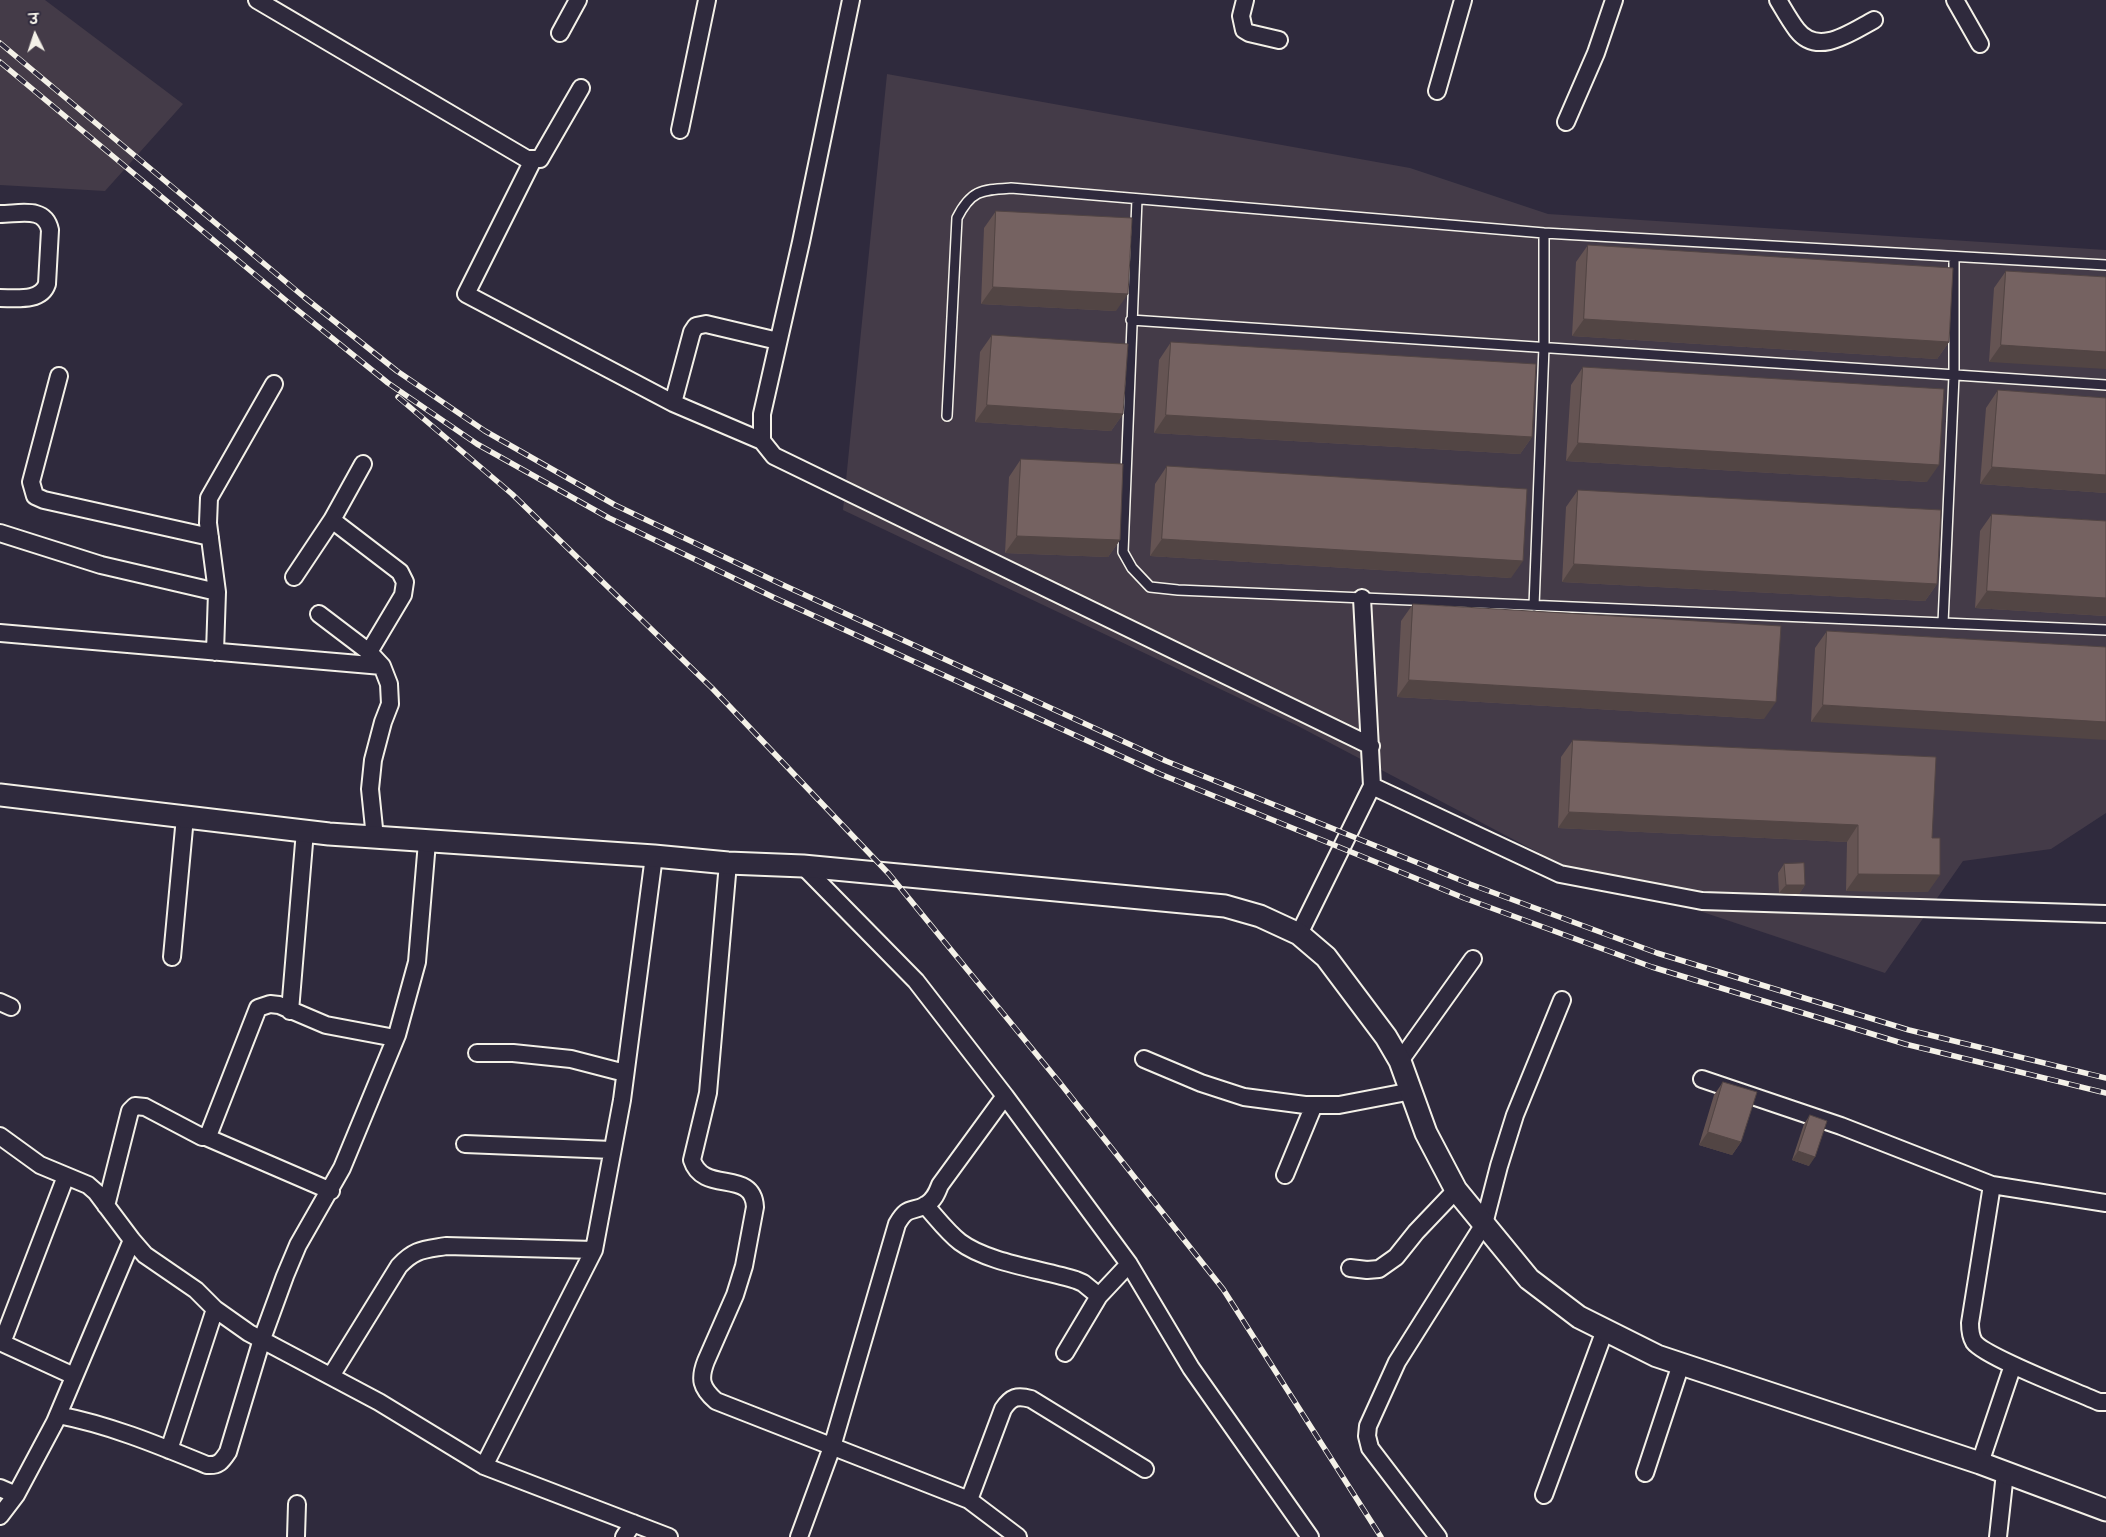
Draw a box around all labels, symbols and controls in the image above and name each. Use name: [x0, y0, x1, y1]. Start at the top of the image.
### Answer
north arrow: [10, 10, 60, 60]
text: उ: [29, 11, 39, 28]

